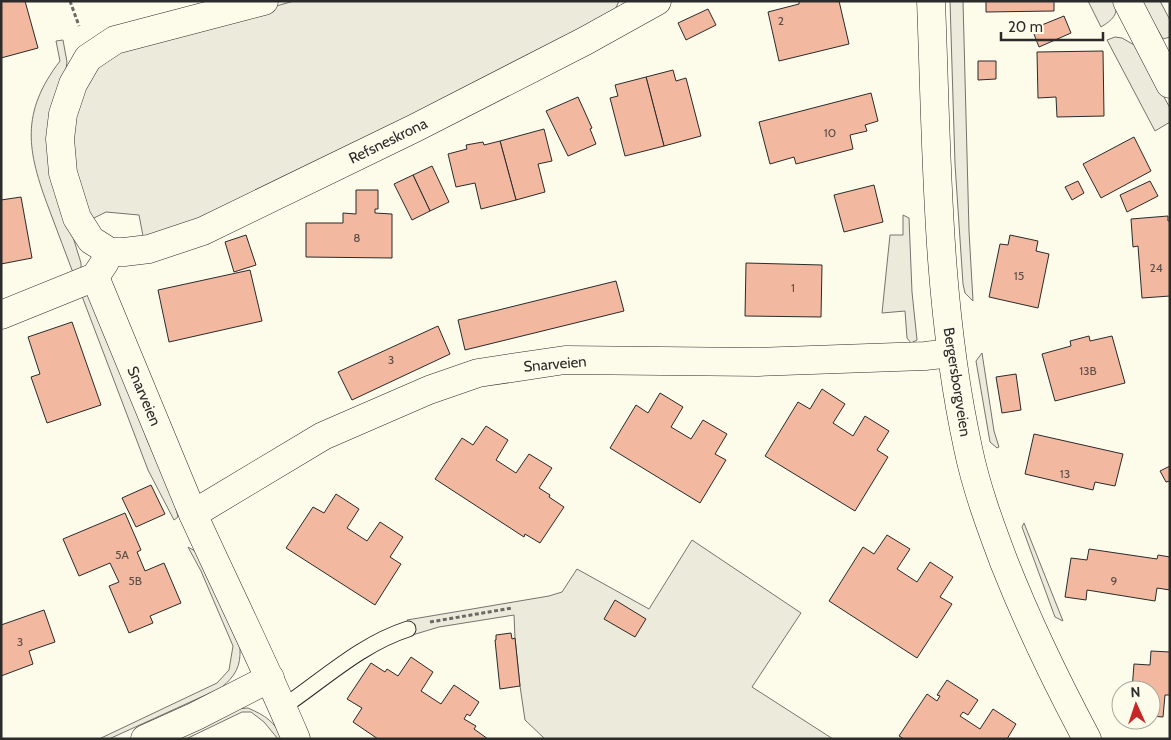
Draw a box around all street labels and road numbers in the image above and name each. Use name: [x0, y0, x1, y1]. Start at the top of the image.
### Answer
street label: Refsneskrona: [346, 114, 431, 168]
street label: Bergersborgveien: [939, 326, 975, 438]
street label: Snarveien: [523, 352, 587, 376]
street label: Snarveien: [123, 363, 165, 429]

